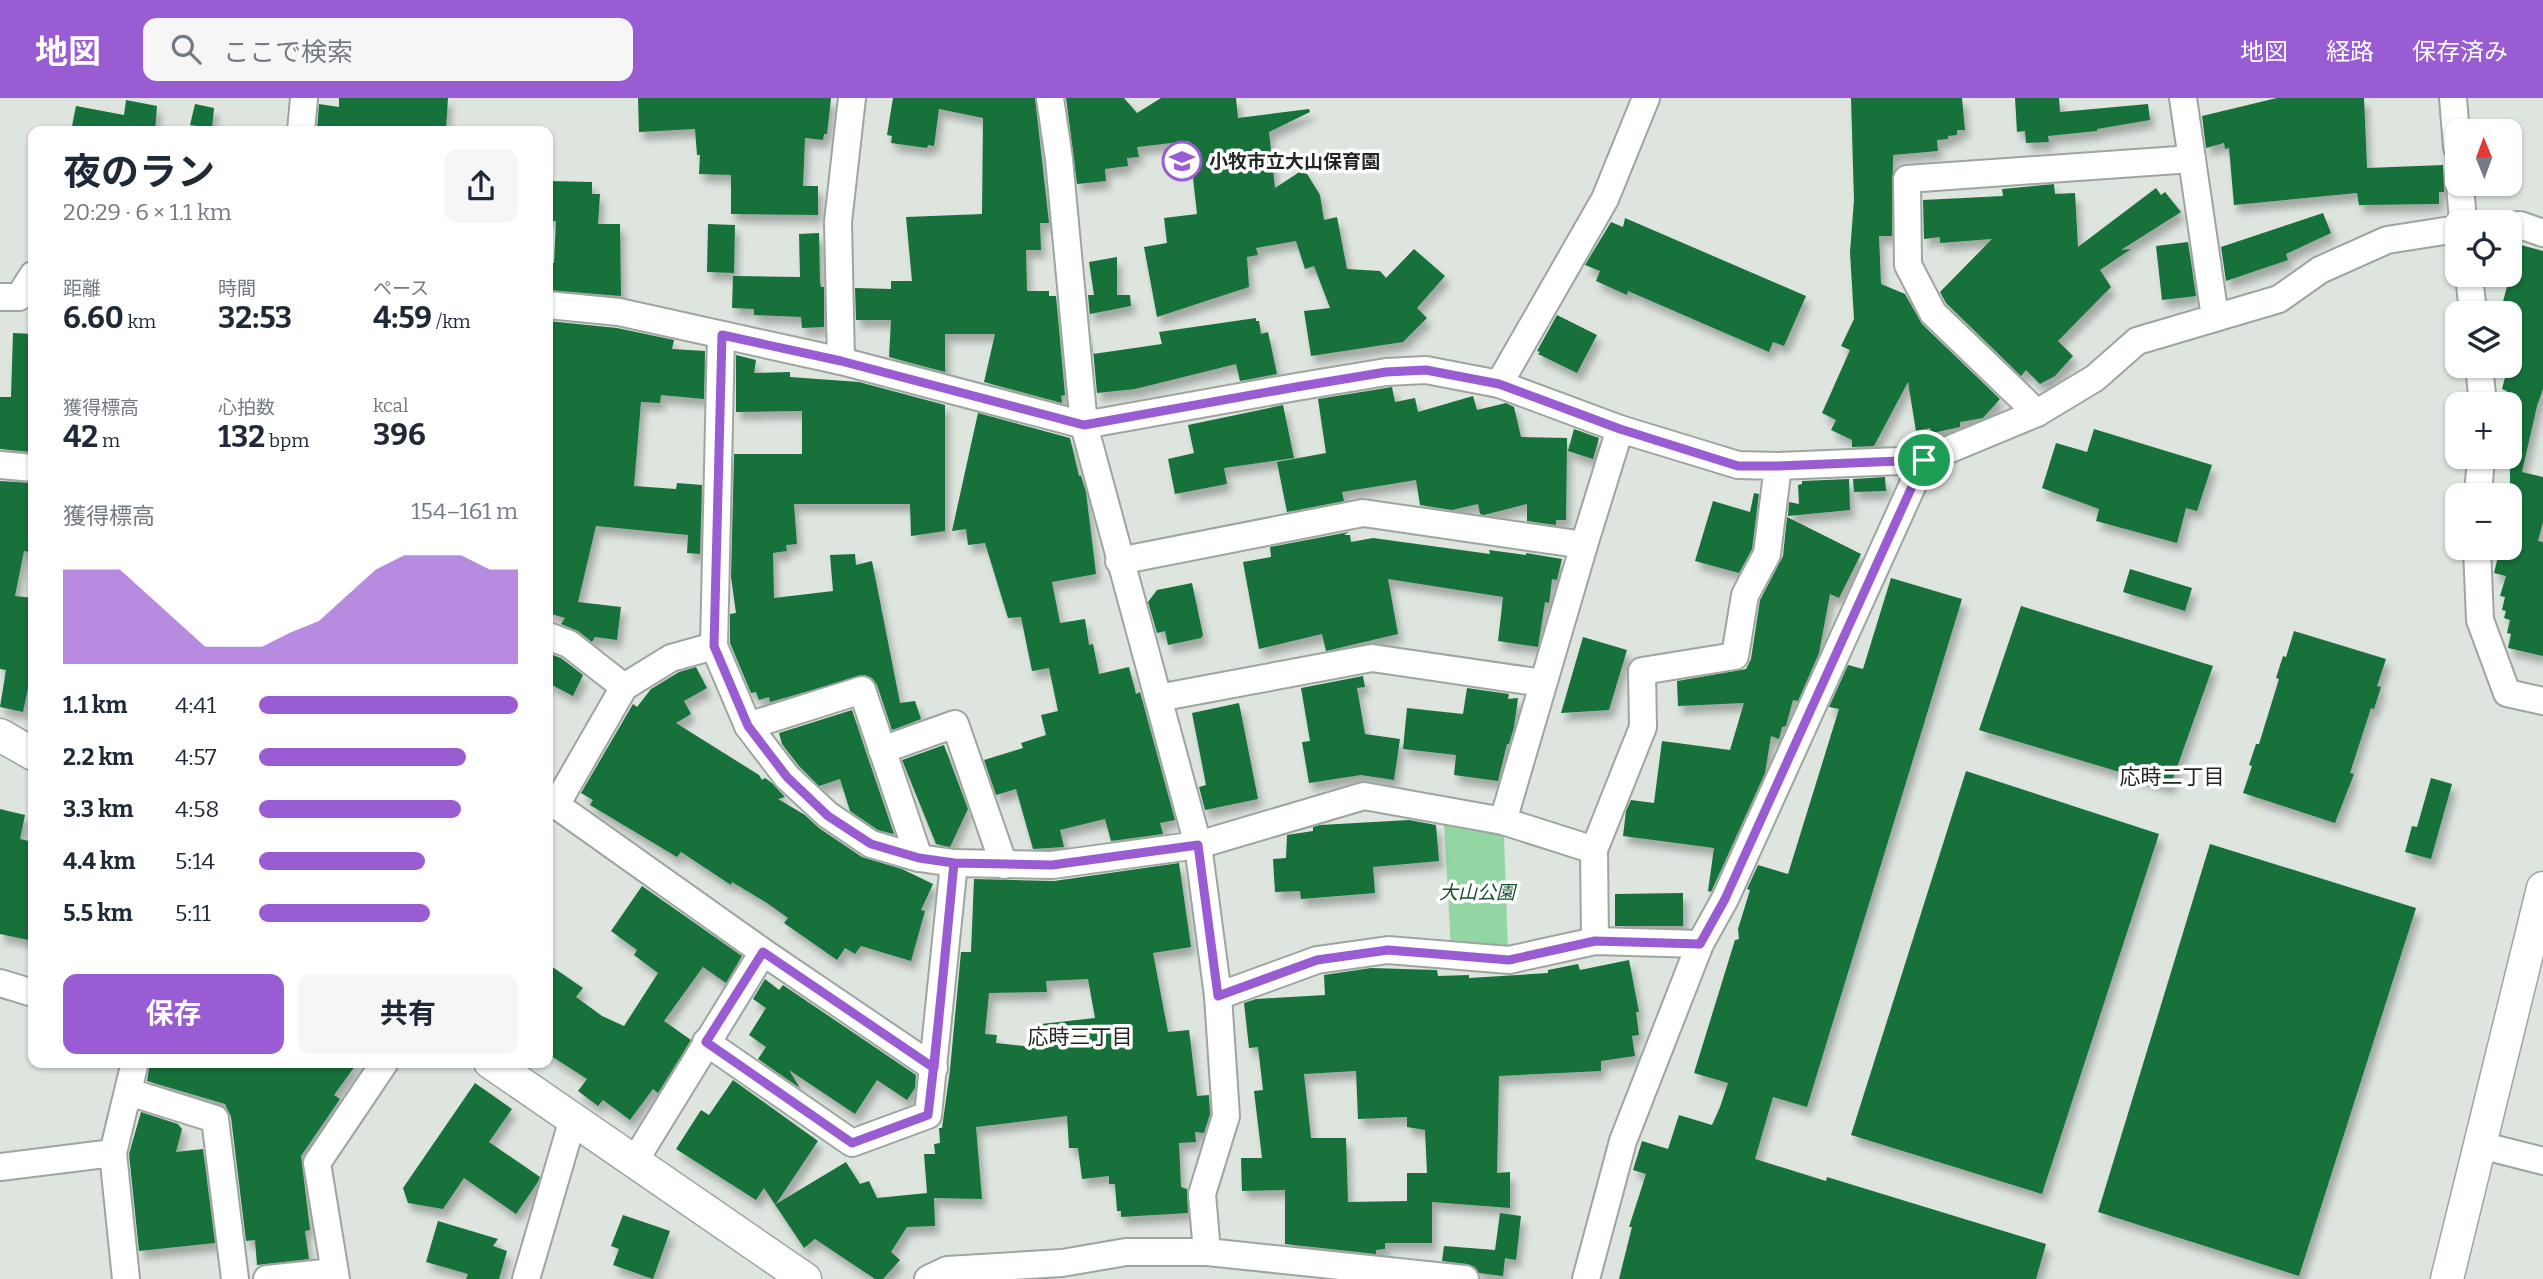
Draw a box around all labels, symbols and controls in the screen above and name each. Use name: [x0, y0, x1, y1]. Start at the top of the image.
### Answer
search box: [143, 18, 633, 81]
icon: search: [167, 30, 205, 68]
text: 地図: [35, 32, 101, 72]
text: ここで検索: [223, 37, 353, 68]
text: 地図: [2240, 38, 2288, 66]
text: 経路: [2326, 38, 2374, 66]
text: 保存済み: [2412, 38, 2508, 66]
north arrow: [2445, 119, 2522, 196]
map controls: [2445, 119, 2522, 560]
school or university icon: 小牧市立大山保育園: [1161, 140, 1203, 182]
text: 夜のラン: [63, 149, 215, 195]
button: share: [444, 149, 518, 223]
place label: 小牧市立大山保育園: [1209, 150, 1380, 173]
text: 20:29 · 6 × 1.1 km: [63, 198, 232, 226]
button: locate: [2445, 210, 2522, 287]
text: 距離: [63, 277, 101, 300]
text: 時間: [218, 277, 256, 300]
text: ペース: [373, 277, 429, 300]
text: 6.60: [63, 300, 124, 336]
text: 32:53: [218, 300, 292, 336]
text: 4:59: [373, 300, 432, 336]
button: layers: [2445, 301, 2522, 378]
text: km: [124, 310, 156, 333]
text: /km: [432, 310, 471, 333]
button: +: [2445, 392, 2522, 469]
text: kcal: [373, 394, 408, 417]
text: 獲得標高: [63, 396, 139, 419]
text: 心拍数: [218, 396, 275, 419]
text: 396: [373, 417, 426, 453]
text: 42: [63, 419, 98, 455]
text: 132: [218, 419, 265, 455]
text: m: [98, 429, 120, 452]
text: bpm: [265, 429, 309, 452]
pin: [1894, 430, 1954, 490]
icon: arrive: [1905, 441, 1943, 479]
button: −: [2445, 483, 2522, 560]
text: 154–161 m: [411, 497, 518, 525]
text: 獲得標高: [63, 502, 155, 530]
text: 1.1 km: [63, 691, 127, 719]
text: 4:41: [175, 691, 216, 719]
text: 2.2 km: [63, 743, 134, 771]
text: 4:57: [175, 743, 217, 771]
district label: 応時二丁目: [2120, 764, 2225, 790]
text: 3.3 km: [63, 795, 133, 823]
text: 4:58: [175, 795, 219, 823]
text: 4.4 km: [63, 847, 135, 875]
text: 5:14: [175, 847, 215, 875]
park label: 大山公園: [1439, 881, 1518, 904]
text: 5.5 km: [63, 899, 133, 927]
text: 5:11: [175, 899, 211, 927]
button: 保存: [63, 974, 284, 1054]
button: 共有: [298, 974, 518, 1054]
district label: 応時三丁目: [1028, 1024, 1133, 1050]

